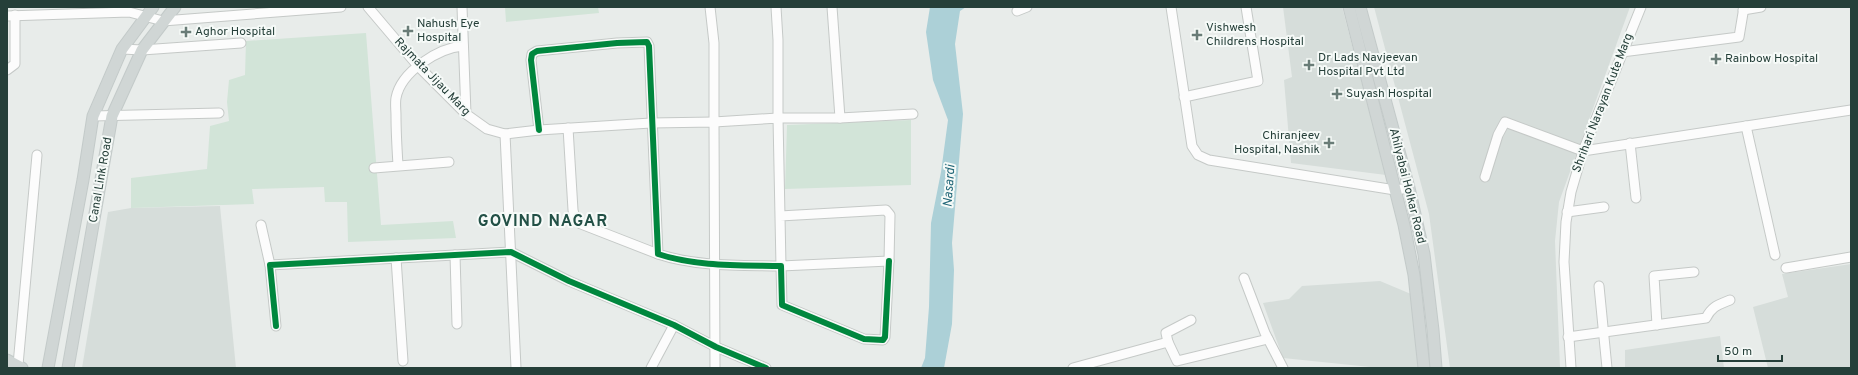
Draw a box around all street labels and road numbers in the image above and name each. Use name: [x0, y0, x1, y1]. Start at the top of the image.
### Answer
street label: Shrihari Narayan Kute Marg: [1569, 31, 1637, 175]
street label: Rajmata Jijau Marg: [390, 34, 474, 120]
street label: Ahilyabai Holkar Road: [1385, 126, 1429, 246]
street label: Canal Link Road: [86, 136, 116, 224]

